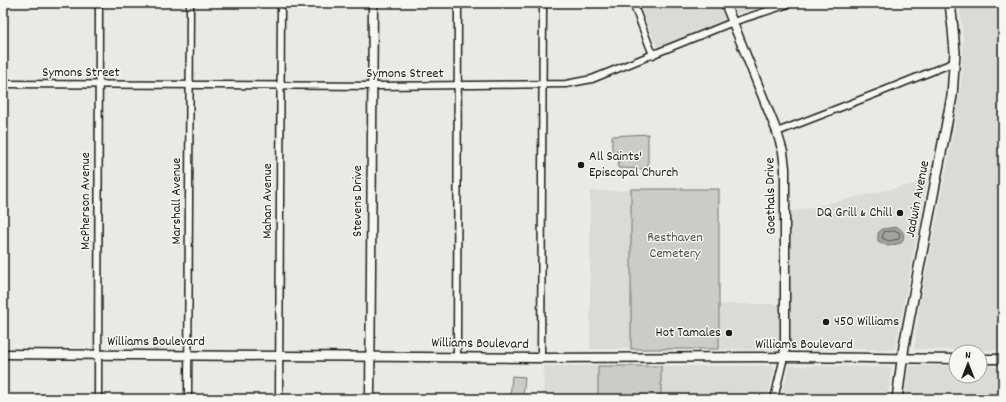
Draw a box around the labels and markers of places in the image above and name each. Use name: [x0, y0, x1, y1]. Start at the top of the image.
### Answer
place label: All Saints' Episcopal Church: [589, 147, 678, 183]
marker: All Saints' Episcopal Church: [576, 160, 586, 170]
place label: DQ Grill & Chill: [817, 203, 893, 223]
marker: DQ Grill & Chill: [895, 208, 905, 218]
place label: 450 Williams: [834, 312, 899, 332]
marker: 450 Williams: [821, 317, 831, 327]
place label: Hot Tamales: [655, 323, 721, 343]
marker: Hot Tamales: [724, 328, 734, 338]

